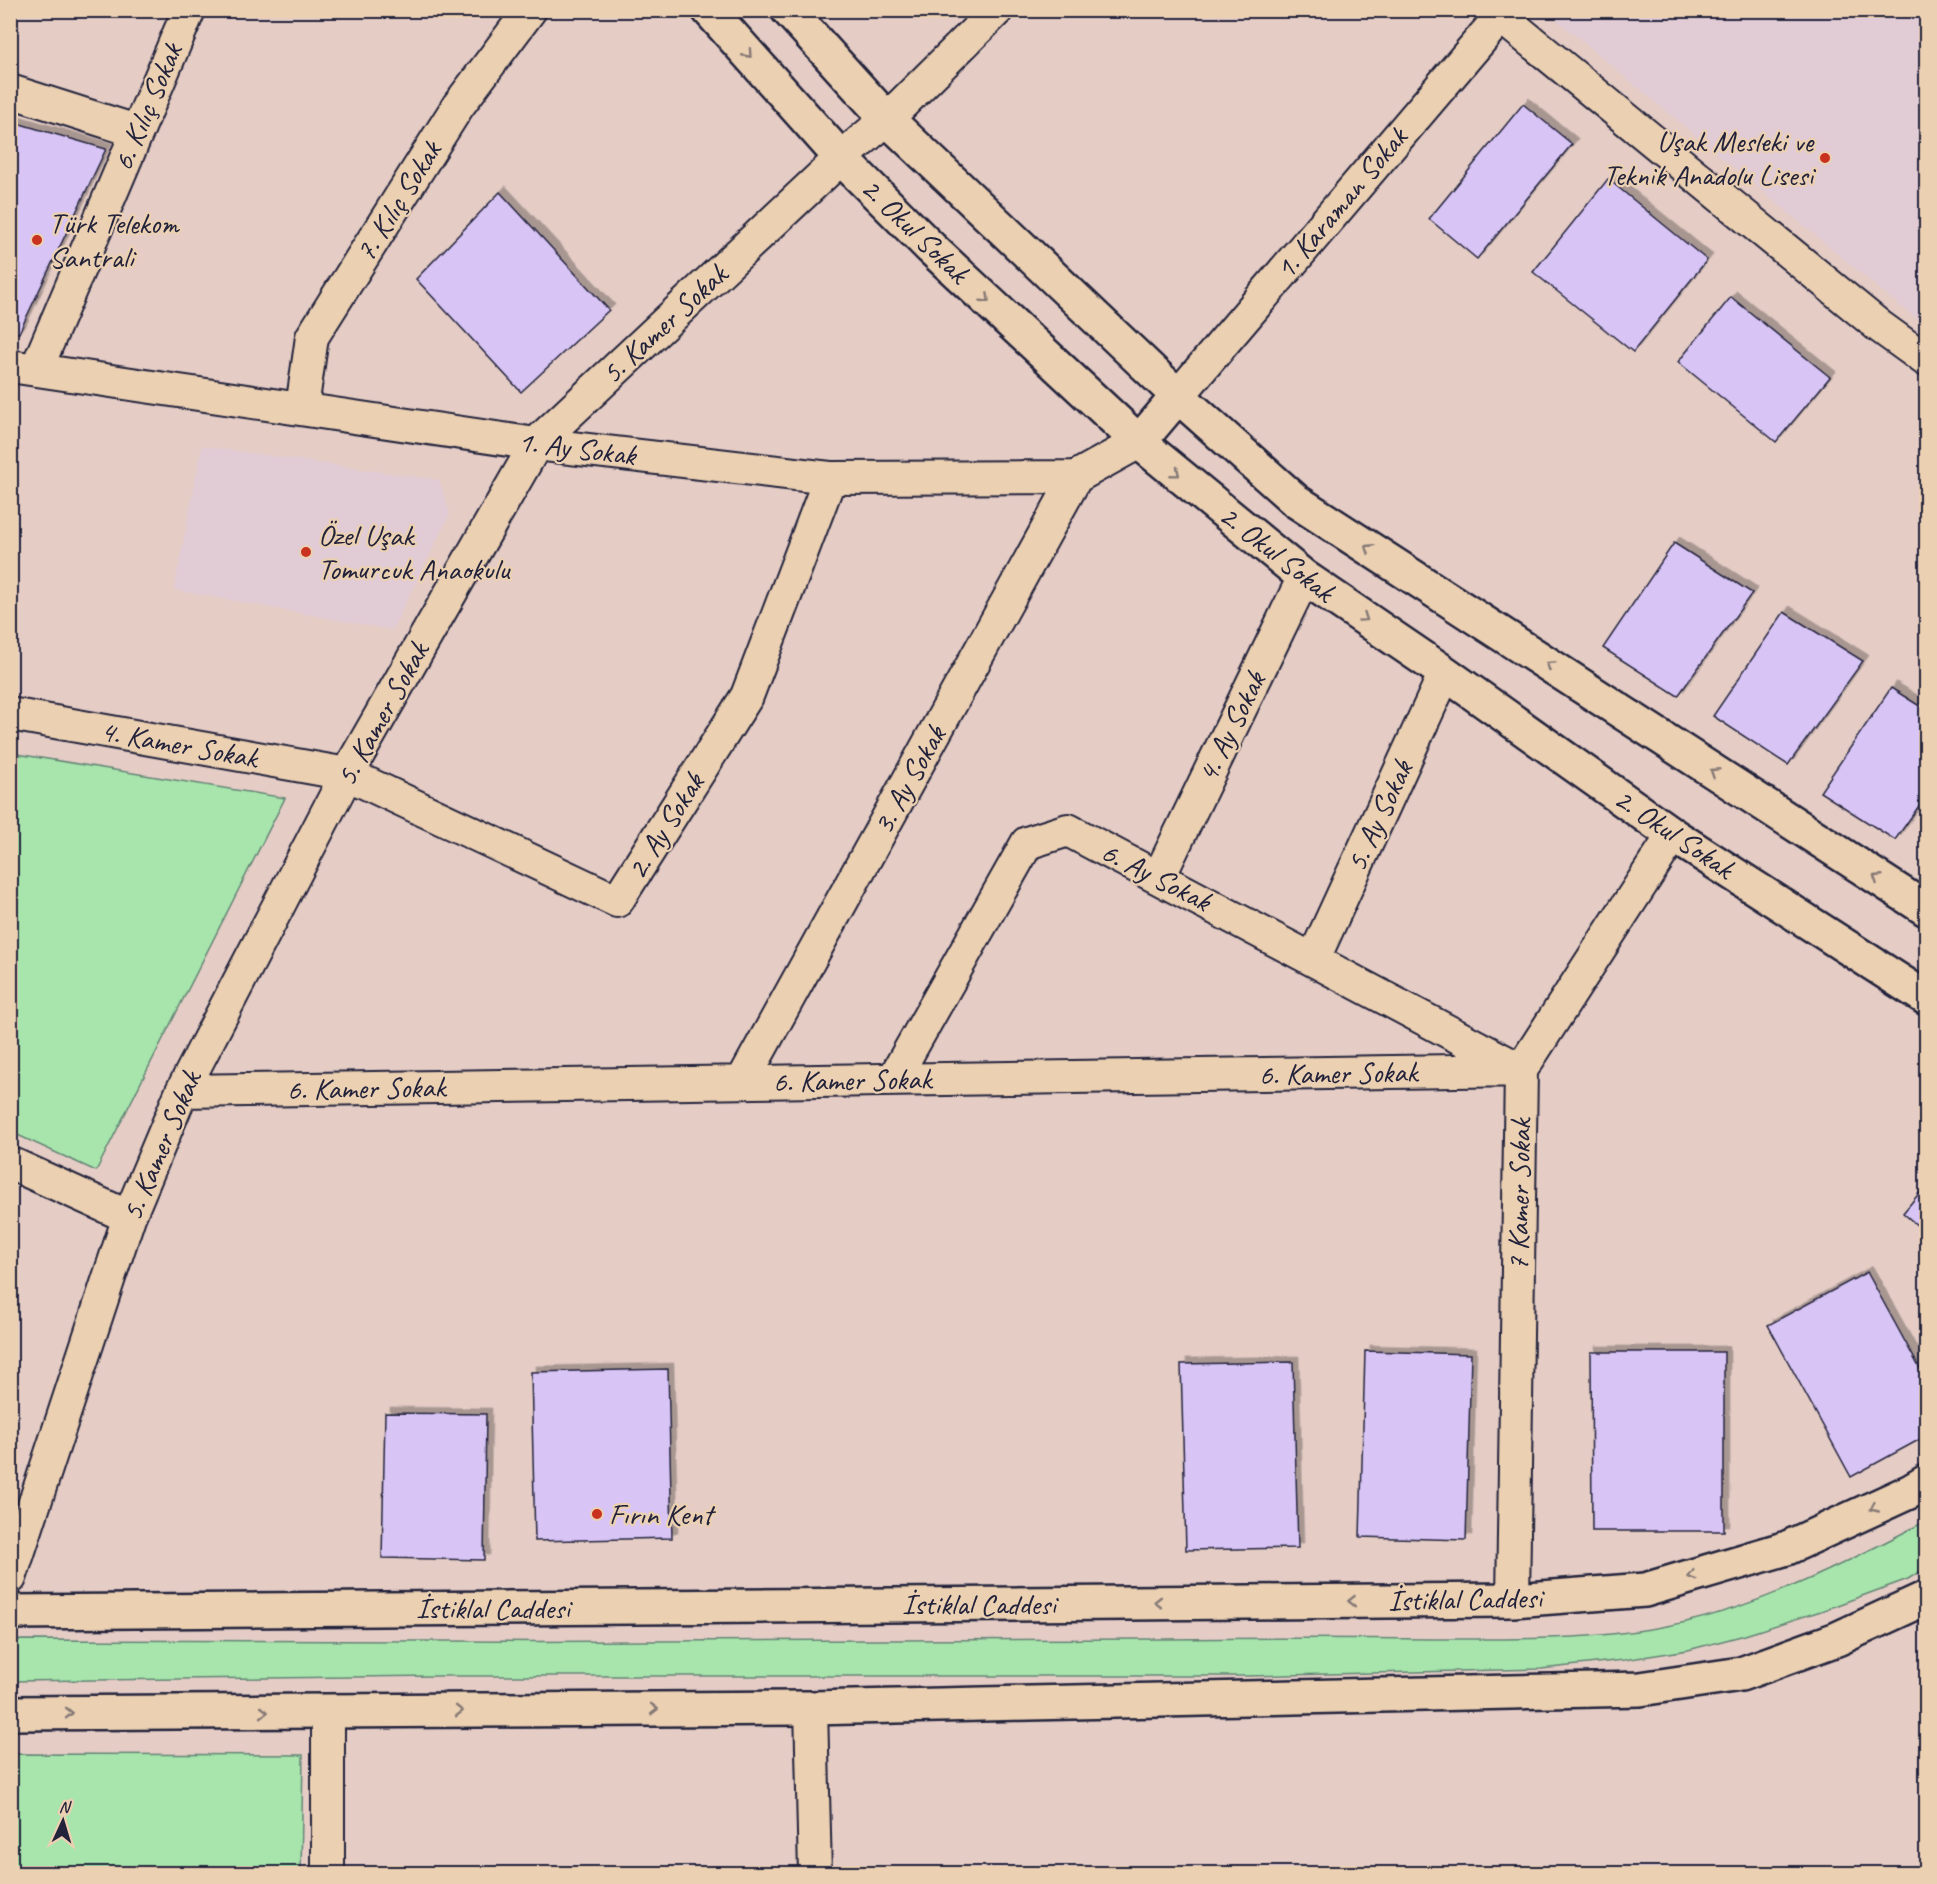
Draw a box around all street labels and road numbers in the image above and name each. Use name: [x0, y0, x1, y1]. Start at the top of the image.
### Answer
street label: 6. Kılıç Sokak: [103, 36, 192, 176]
street label: 1. Karaman Sokak: [1266, 118, 1417, 287]
street label: 7. Kılıç Sokak: [346, 132, 451, 268]
street label: 2. Okul Sokak: [853, 169, 979, 292]
street label: 5. Kamer Sokak: [593, 255, 736, 392]
street label: 1. Ay Sokak: [516, 422, 640, 474]
street label: 2. Okul Sokak: [1212, 496, 1344, 611]
street label: 5. Kamer Sokak: [327, 634, 438, 792]
street label: 4. Ay Sokak: [1188, 664, 1275, 788]
street label: 4. Kamer Sokak: [98, 712, 262, 777]
street label: 3. Ay Sokak: [864, 718, 955, 841]
street label: 5. Ay Sokak: [1337, 753, 1422, 877]
street label: 2. Ay Sokak: [618, 764, 713, 886]
street label: 2. Okul Sokak: [1607, 779, 1743, 888]
street label: 6. Ay Sokak: [1095, 832, 1219, 921]
street label: 6. Kamer Sokak: [1259, 1053, 1420, 1093]
street label: 6. Kamer Sokak: [773, 1060, 934, 1100]
street label: 5. Kamer Sokak: [113, 1064, 210, 1226]
street label: 6. Kamer Sokak: [287, 1068, 448, 1108]
street label: 7 Kamer Sokak: [1499, 1116, 1539, 1272]
street label: İstiklal Caddesi: [1388, 1579, 1546, 1619]
street label: İstiklal Caddesi: [902, 1585, 1059, 1623]
street label: İstiklal Caddesi: [416, 1589, 573, 1627]

